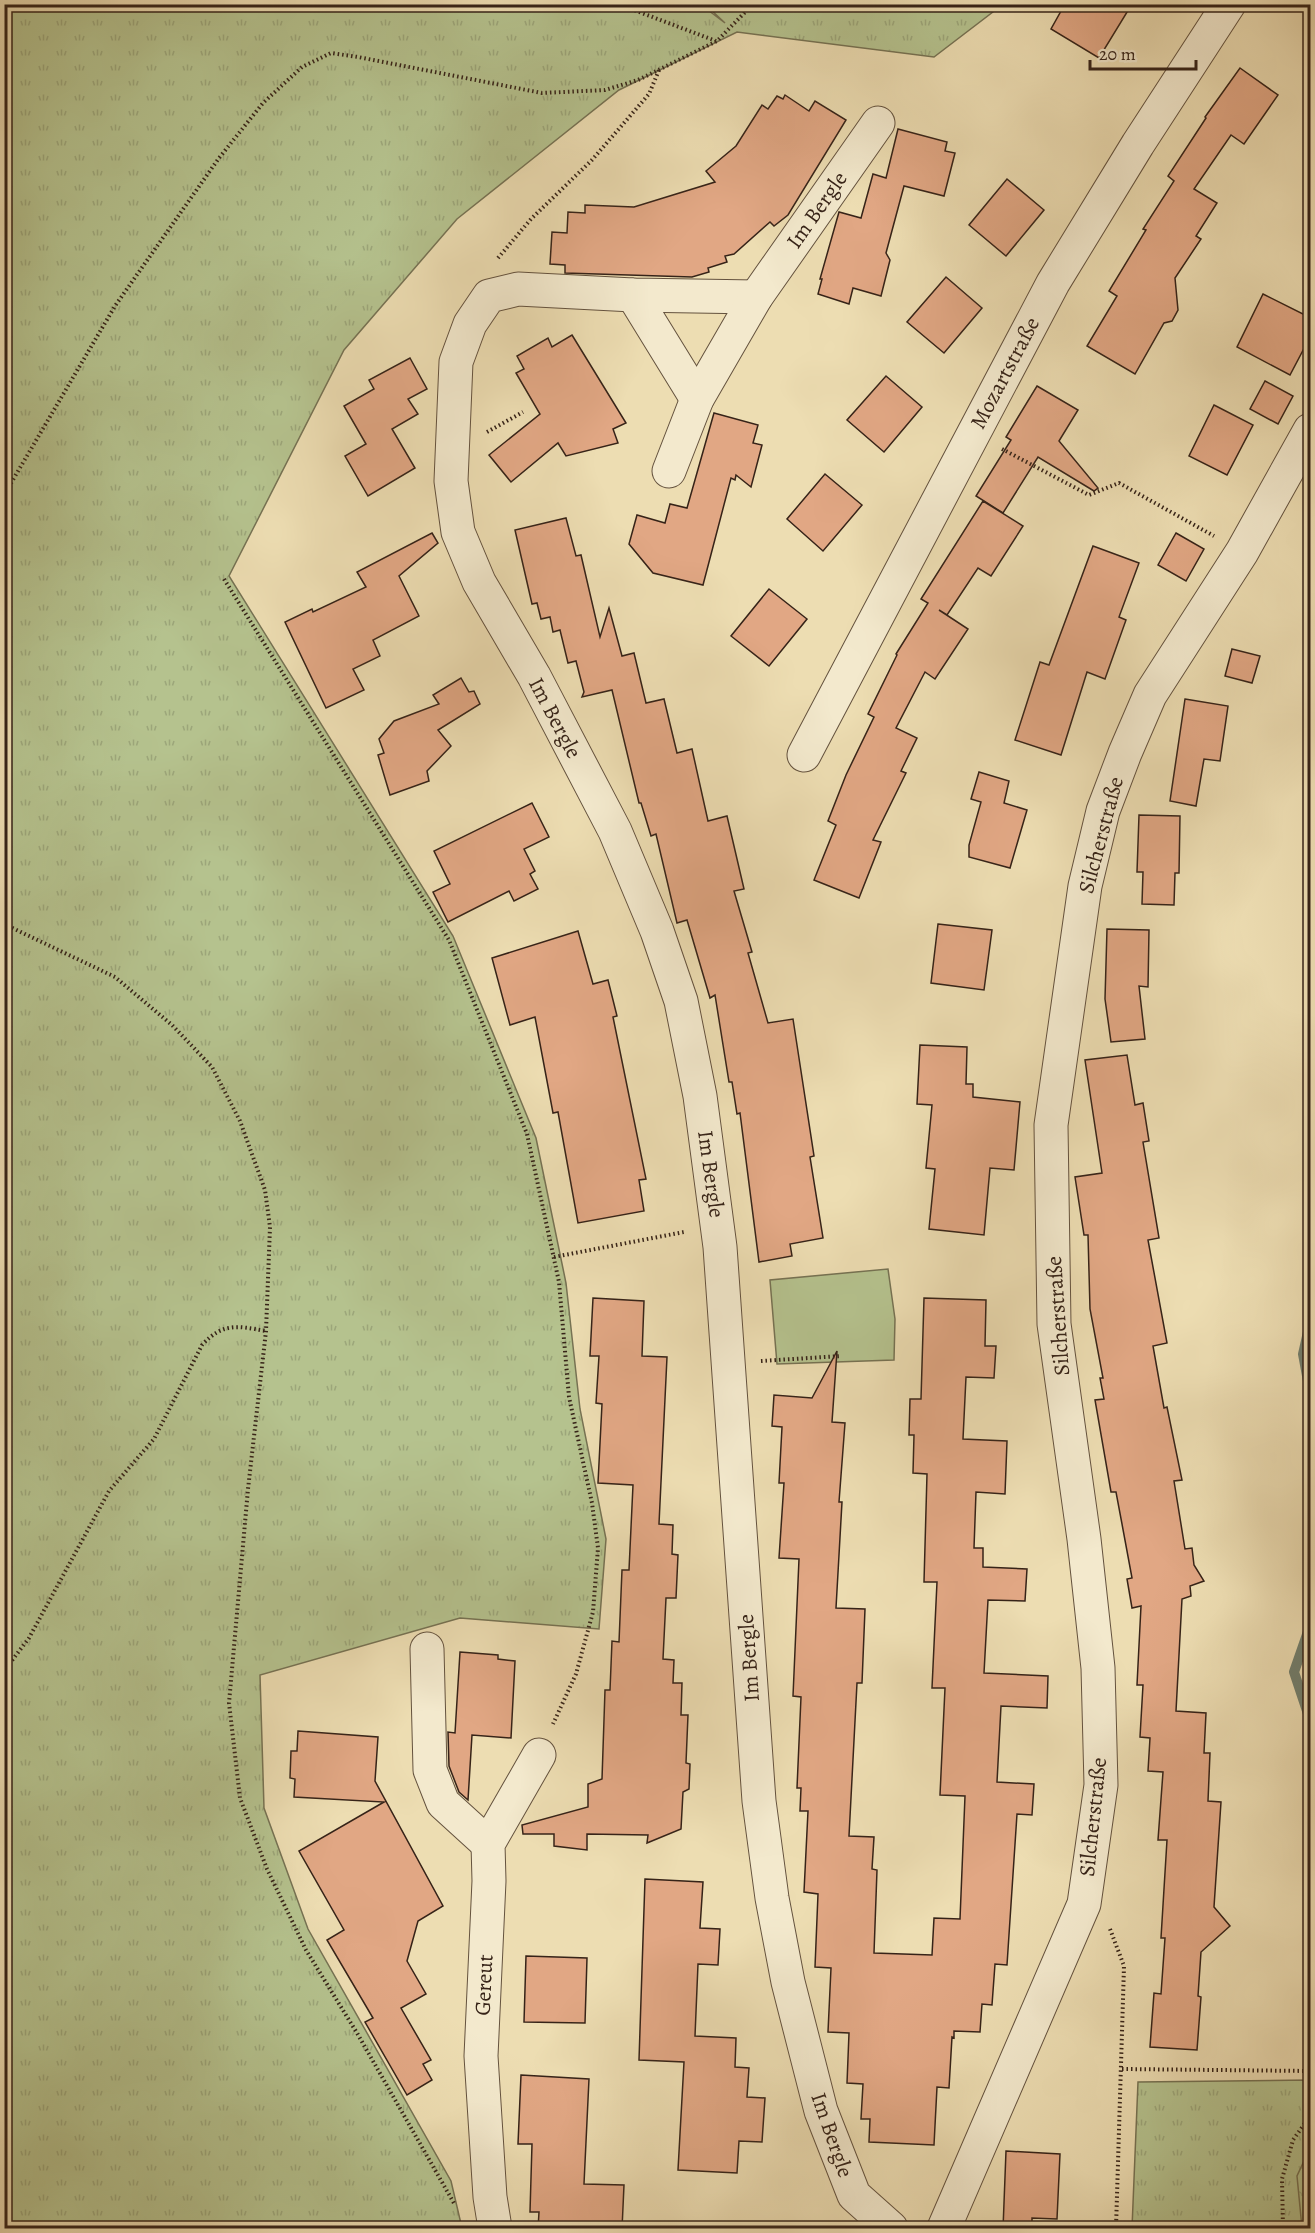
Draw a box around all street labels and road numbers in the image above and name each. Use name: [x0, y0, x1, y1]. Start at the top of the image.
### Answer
street label: Im Bergle: [780, 165, 854, 255]
street label: Mozartstraße: [963, 312, 1047, 434]
street label: Im Bergle: [521, 672, 589, 764]
street label: Silcherstraße: [1071, 773, 1131, 897]
street label: Im Bergle: [690, 1128, 732, 1220]
street label: Silcherstraße: [1039, 1255, 1077, 1377]
street label: Im Bergle: [731, 1613, 767, 1703]
street label: Silcherstraße: [1072, 1756, 1114, 1878]
street label: Gereut: [467, 1954, 501, 2016]
street label: Im Bergle: [804, 2089, 860, 2181]

